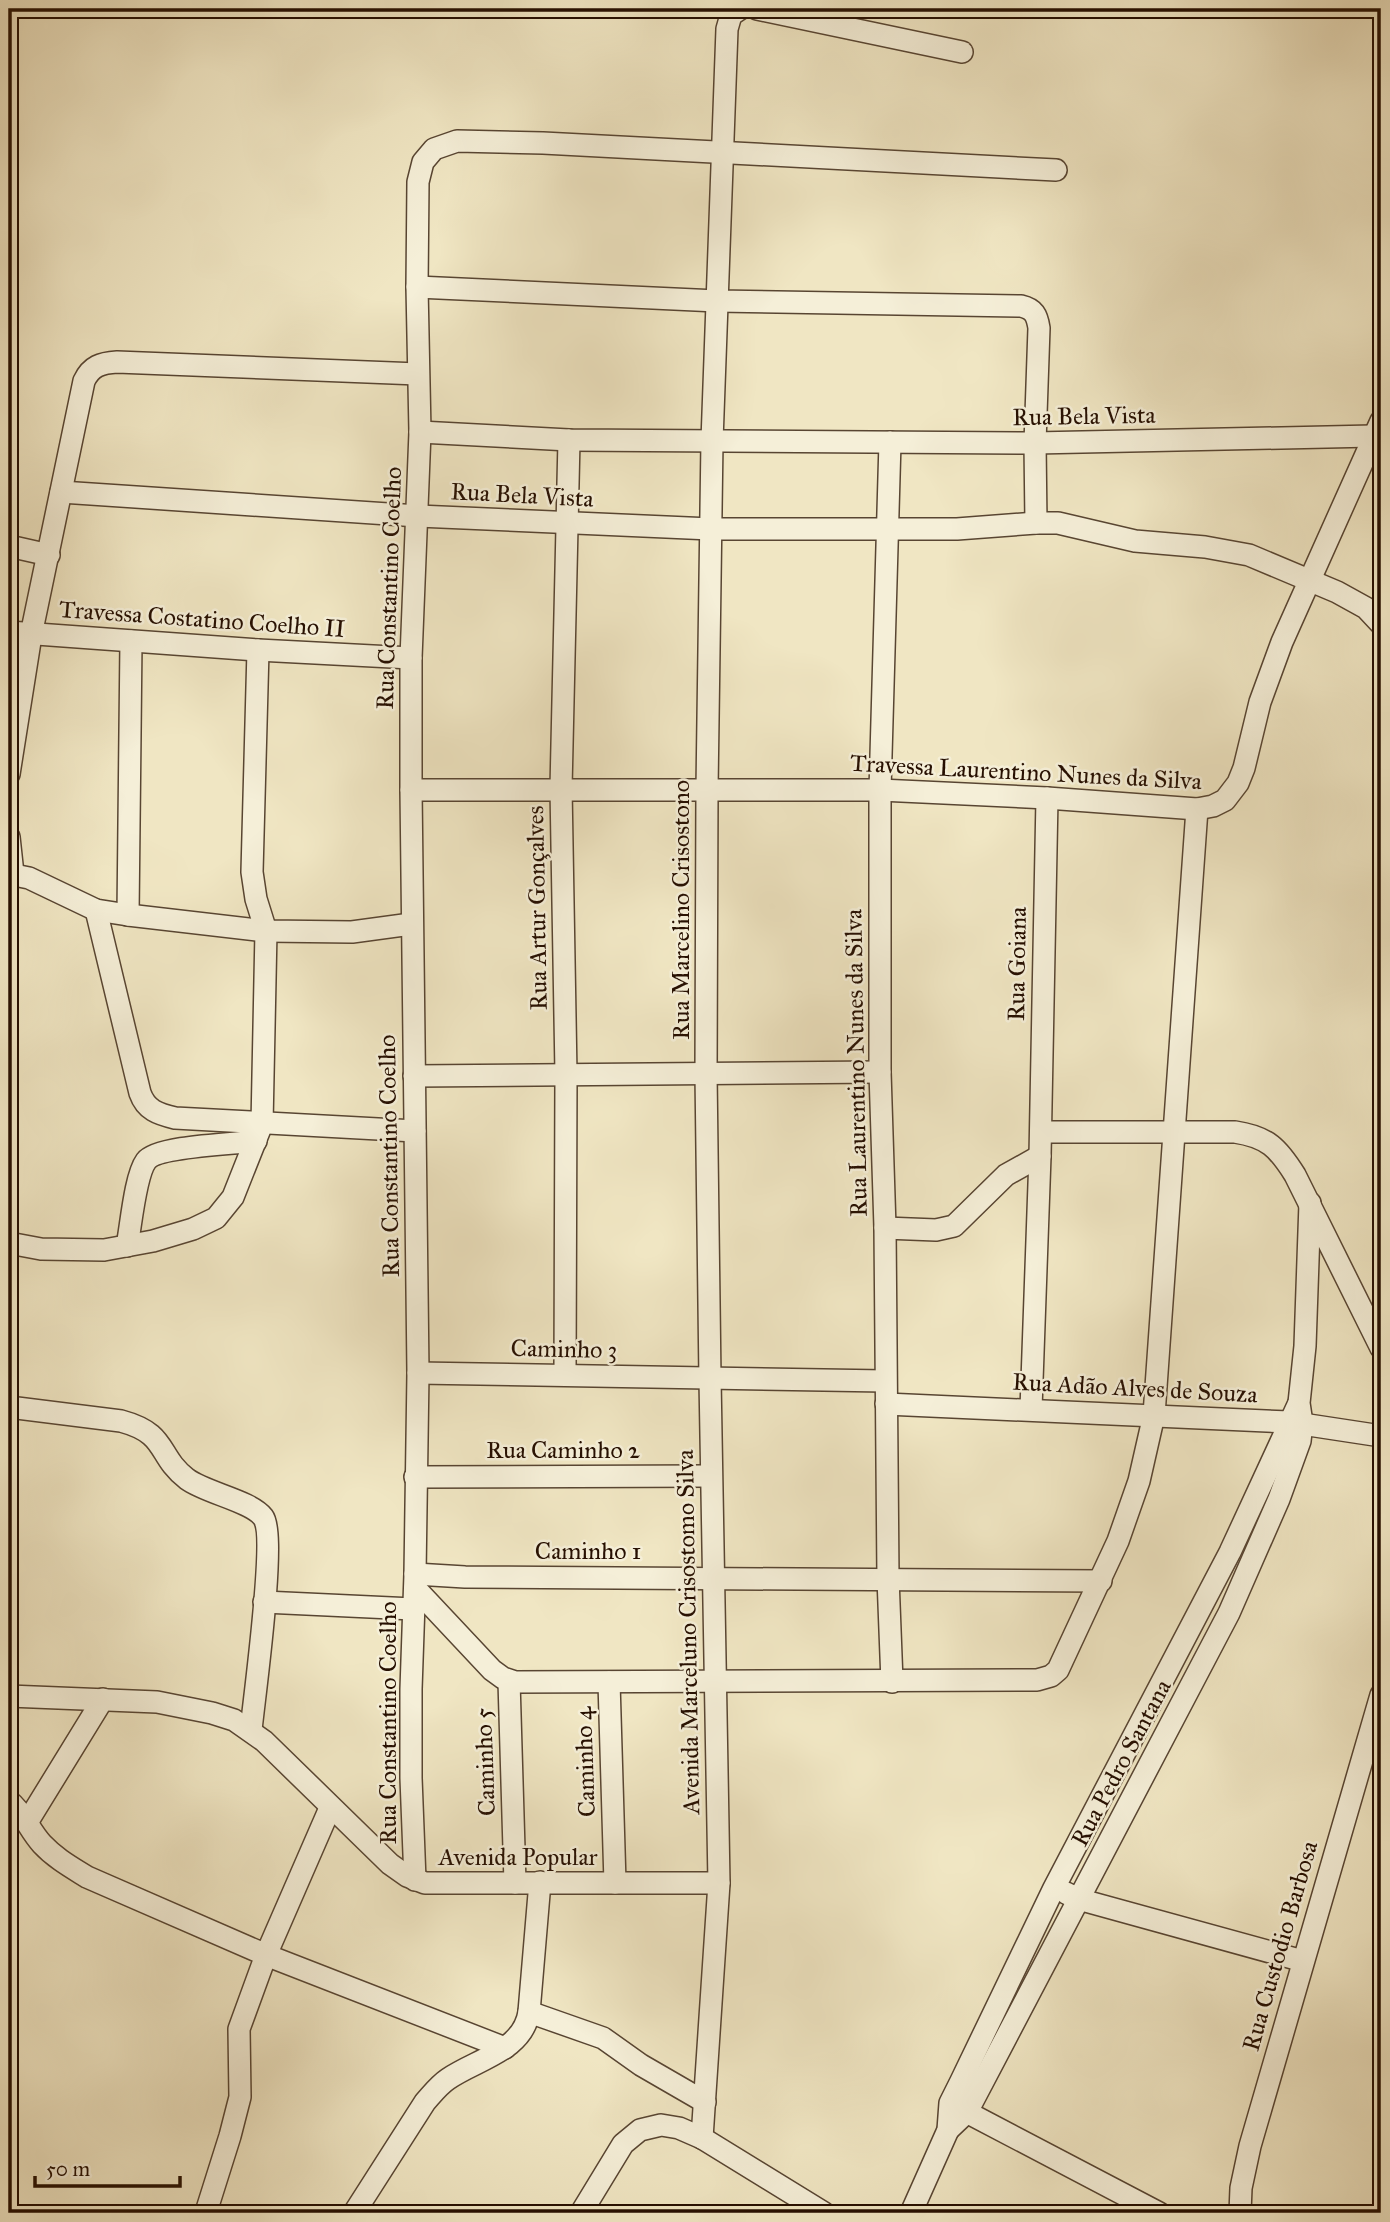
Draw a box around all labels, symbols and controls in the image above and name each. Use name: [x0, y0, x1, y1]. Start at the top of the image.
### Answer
street label: Rua Bela Vista: [1012, 400, 1157, 432]
street label: Rua Constantino Coelho: [370, 466, 408, 710]
street label: Rua Bela Vista: [450, 476, 595, 514]
street label: Travessa Costatino Coelho II: [58, 594, 346, 644]
street label: Travessa Laurentino Nunes da Silva: [849, 748, 1203, 796]
street label: Rua Marcelino Crisostono: [666, 780, 696, 1040]
street label: Rua Artur Gonçalves: [520, 805, 554, 1011]
street label: Rua Goiana: [1001, 906, 1033, 1021]
street label: Rua Laurentino Nunes da Silva: [838, 908, 874, 1217]
street label: Rua Constantino Coelho: [372, 1034, 406, 1278]
street label: Caminho 3: [510, 1333, 618, 1365]
street label: Rua Adão Alves de Souza: [1012, 1367, 1259, 1409]
street label: Rua Caminho 2: [486, 1435, 640, 1465]
street label: Avenida Marceluno Crisostomo Silva: [670, 1448, 706, 1816]
street label: Caminho 1: [535, 1536, 641, 1566]
street label: Rua Constantino Coelho: [373, 1602, 403, 1844]
street label: Rua Pedro Santana: [1064, 1674, 1178, 1852]
street label: Caminho 4: [568, 1706, 602, 1818]
street label: Caminho 5: [468, 1707, 502, 1817]
street label: Rua Custodio Barbosa: [1236, 1837, 1325, 2055]
street label: Avenida Popular: [437, 1842, 598, 1872]
scale bar: [35, 2145, 180, 2189]
text: 50 m: [46, 2156, 91, 2182]

